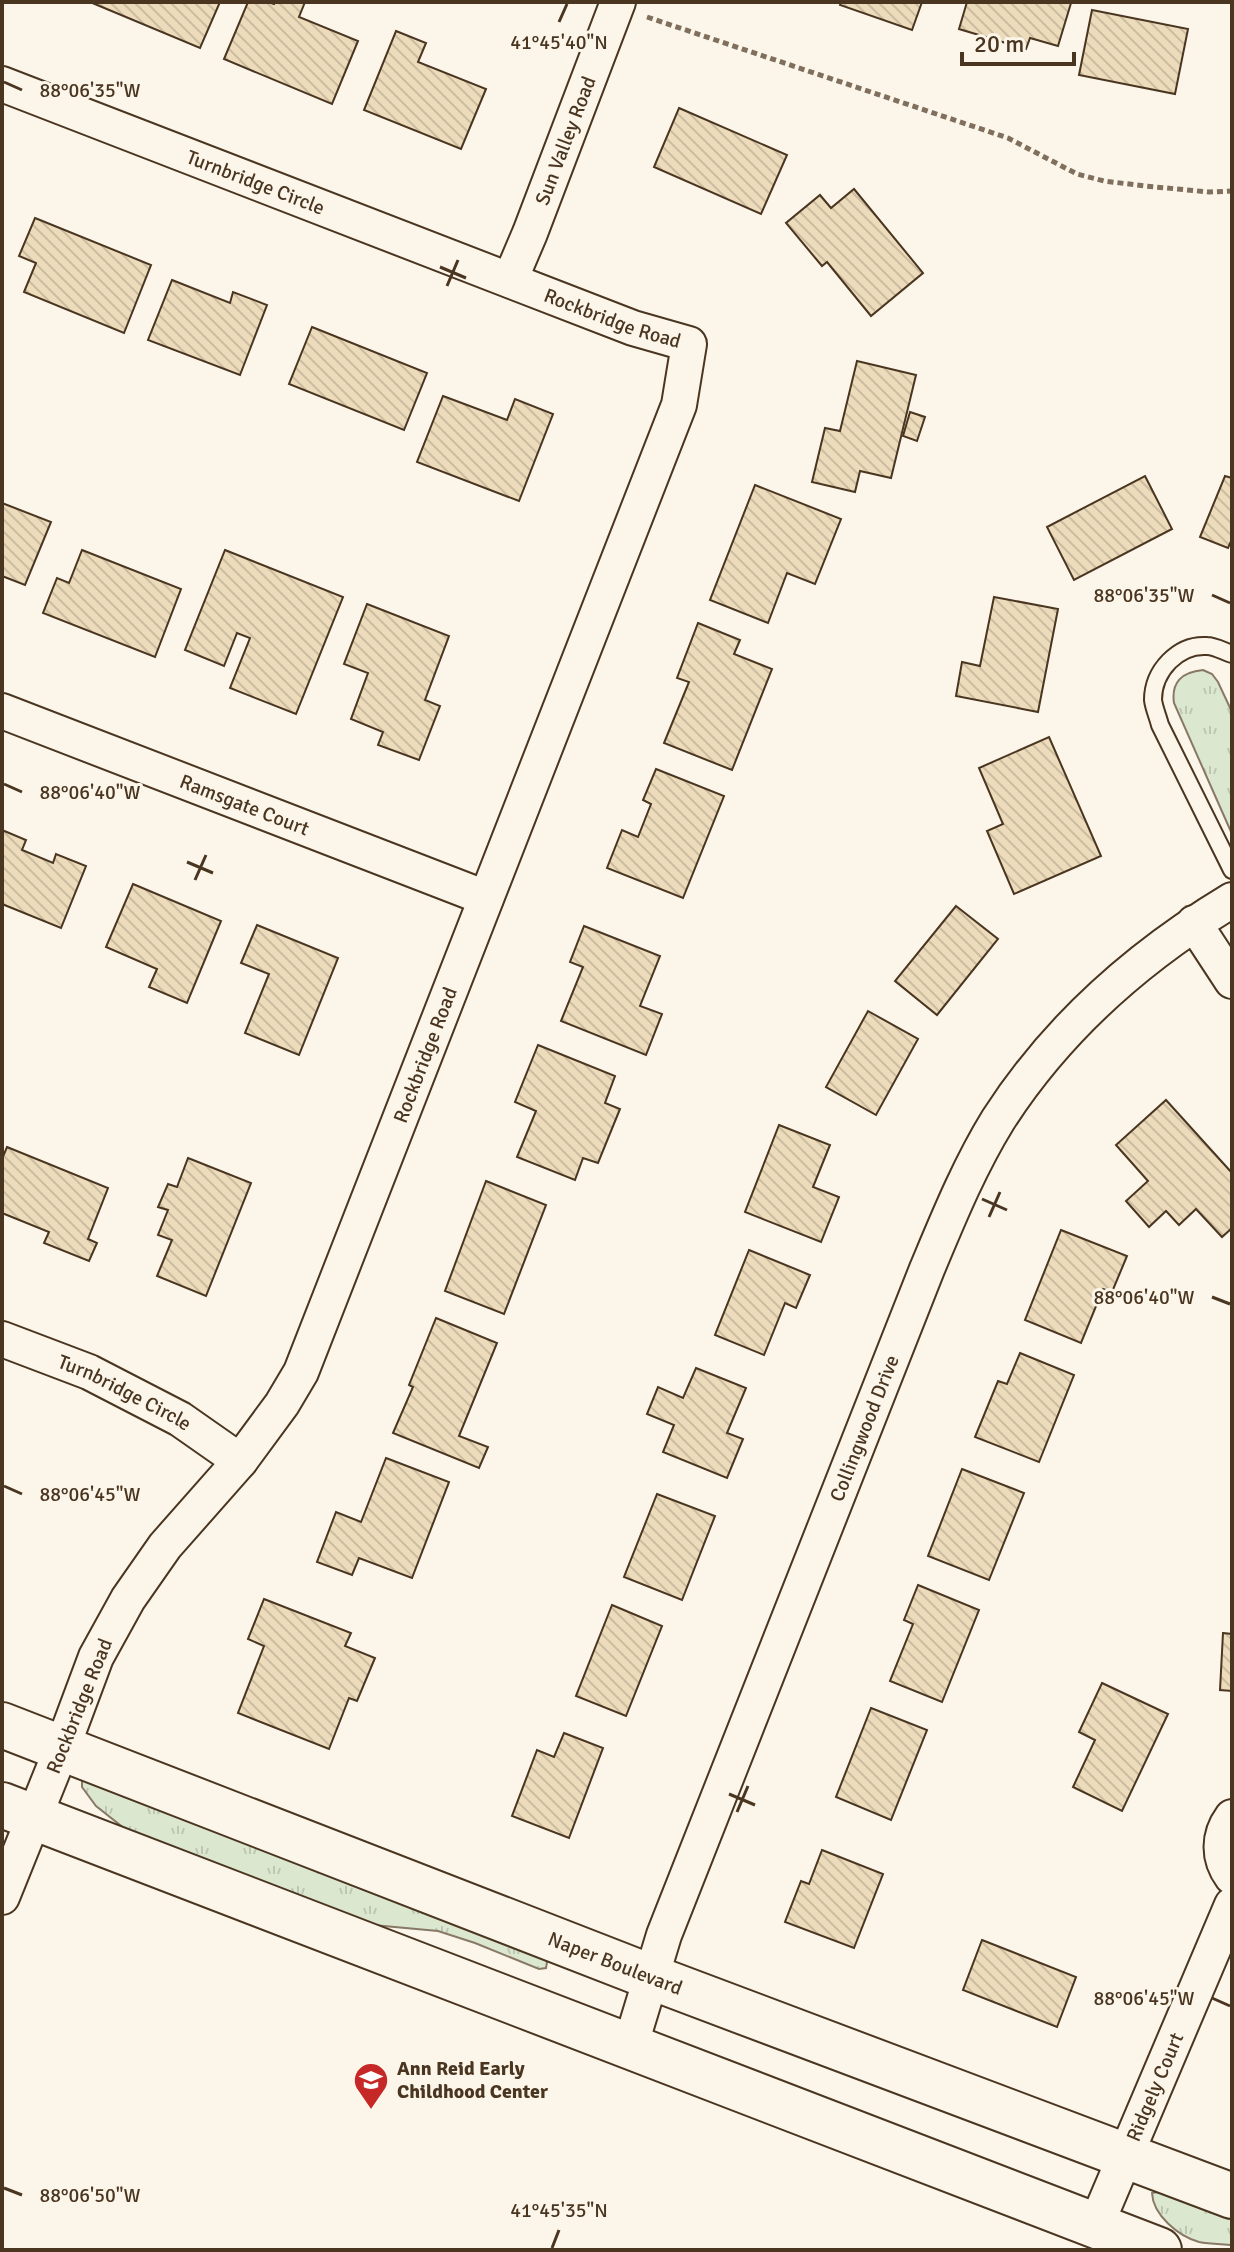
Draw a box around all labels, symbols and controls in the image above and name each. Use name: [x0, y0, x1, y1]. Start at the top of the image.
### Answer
scale bar: [962, 16, 1074, 66]
text: 20 m: [974, 29, 1024, 59]
text: 41°45'40"N: [510, 30, 608, 55]
street label: Sun Valley Road: [530, 73, 602, 209]
text: 88°06'35"W: [39, 78, 141, 103]
street label: Turnbridge Circle: [183, 145, 328, 221]
street label: Rockbridge Road: [540, 283, 684, 354]
text: 88°06'35"W: [1093, 583, 1195, 608]
street label: Ramsgate Court: [176, 769, 313, 841]
text: 88°06'40"W: [39, 780, 141, 805]
street label: Rockbridge Road: [388, 984, 463, 1127]
text: 88°06'40"W: [1093, 1285, 1195, 1310]
street label: Turnbridge Circle: [54, 1349, 196, 1436]
street label: Collingwood Drive: [824, 1351, 905, 1505]
text: 88°06'45"W: [39, 1482, 141, 1507]
street label: Rockbridge Road: [41, 1635, 118, 1777]
street label: Naper Boulevard: [544, 1926, 686, 2001]
text: 88°06'45"W: [1093, 1986, 1195, 2011]
street label: Ridgely Court: [1121, 2029, 1189, 2145]
place label: Ann Reid Early Childhood Center: [397, 2056, 548, 2104]
school or university icon: Ann Reid Early Childhood Center: [352, 2061, 390, 2111]
text: 88°06'50"W: [39, 2183, 141, 2208]
text: 41°45'35"N: [510, 2198, 608, 2223]

